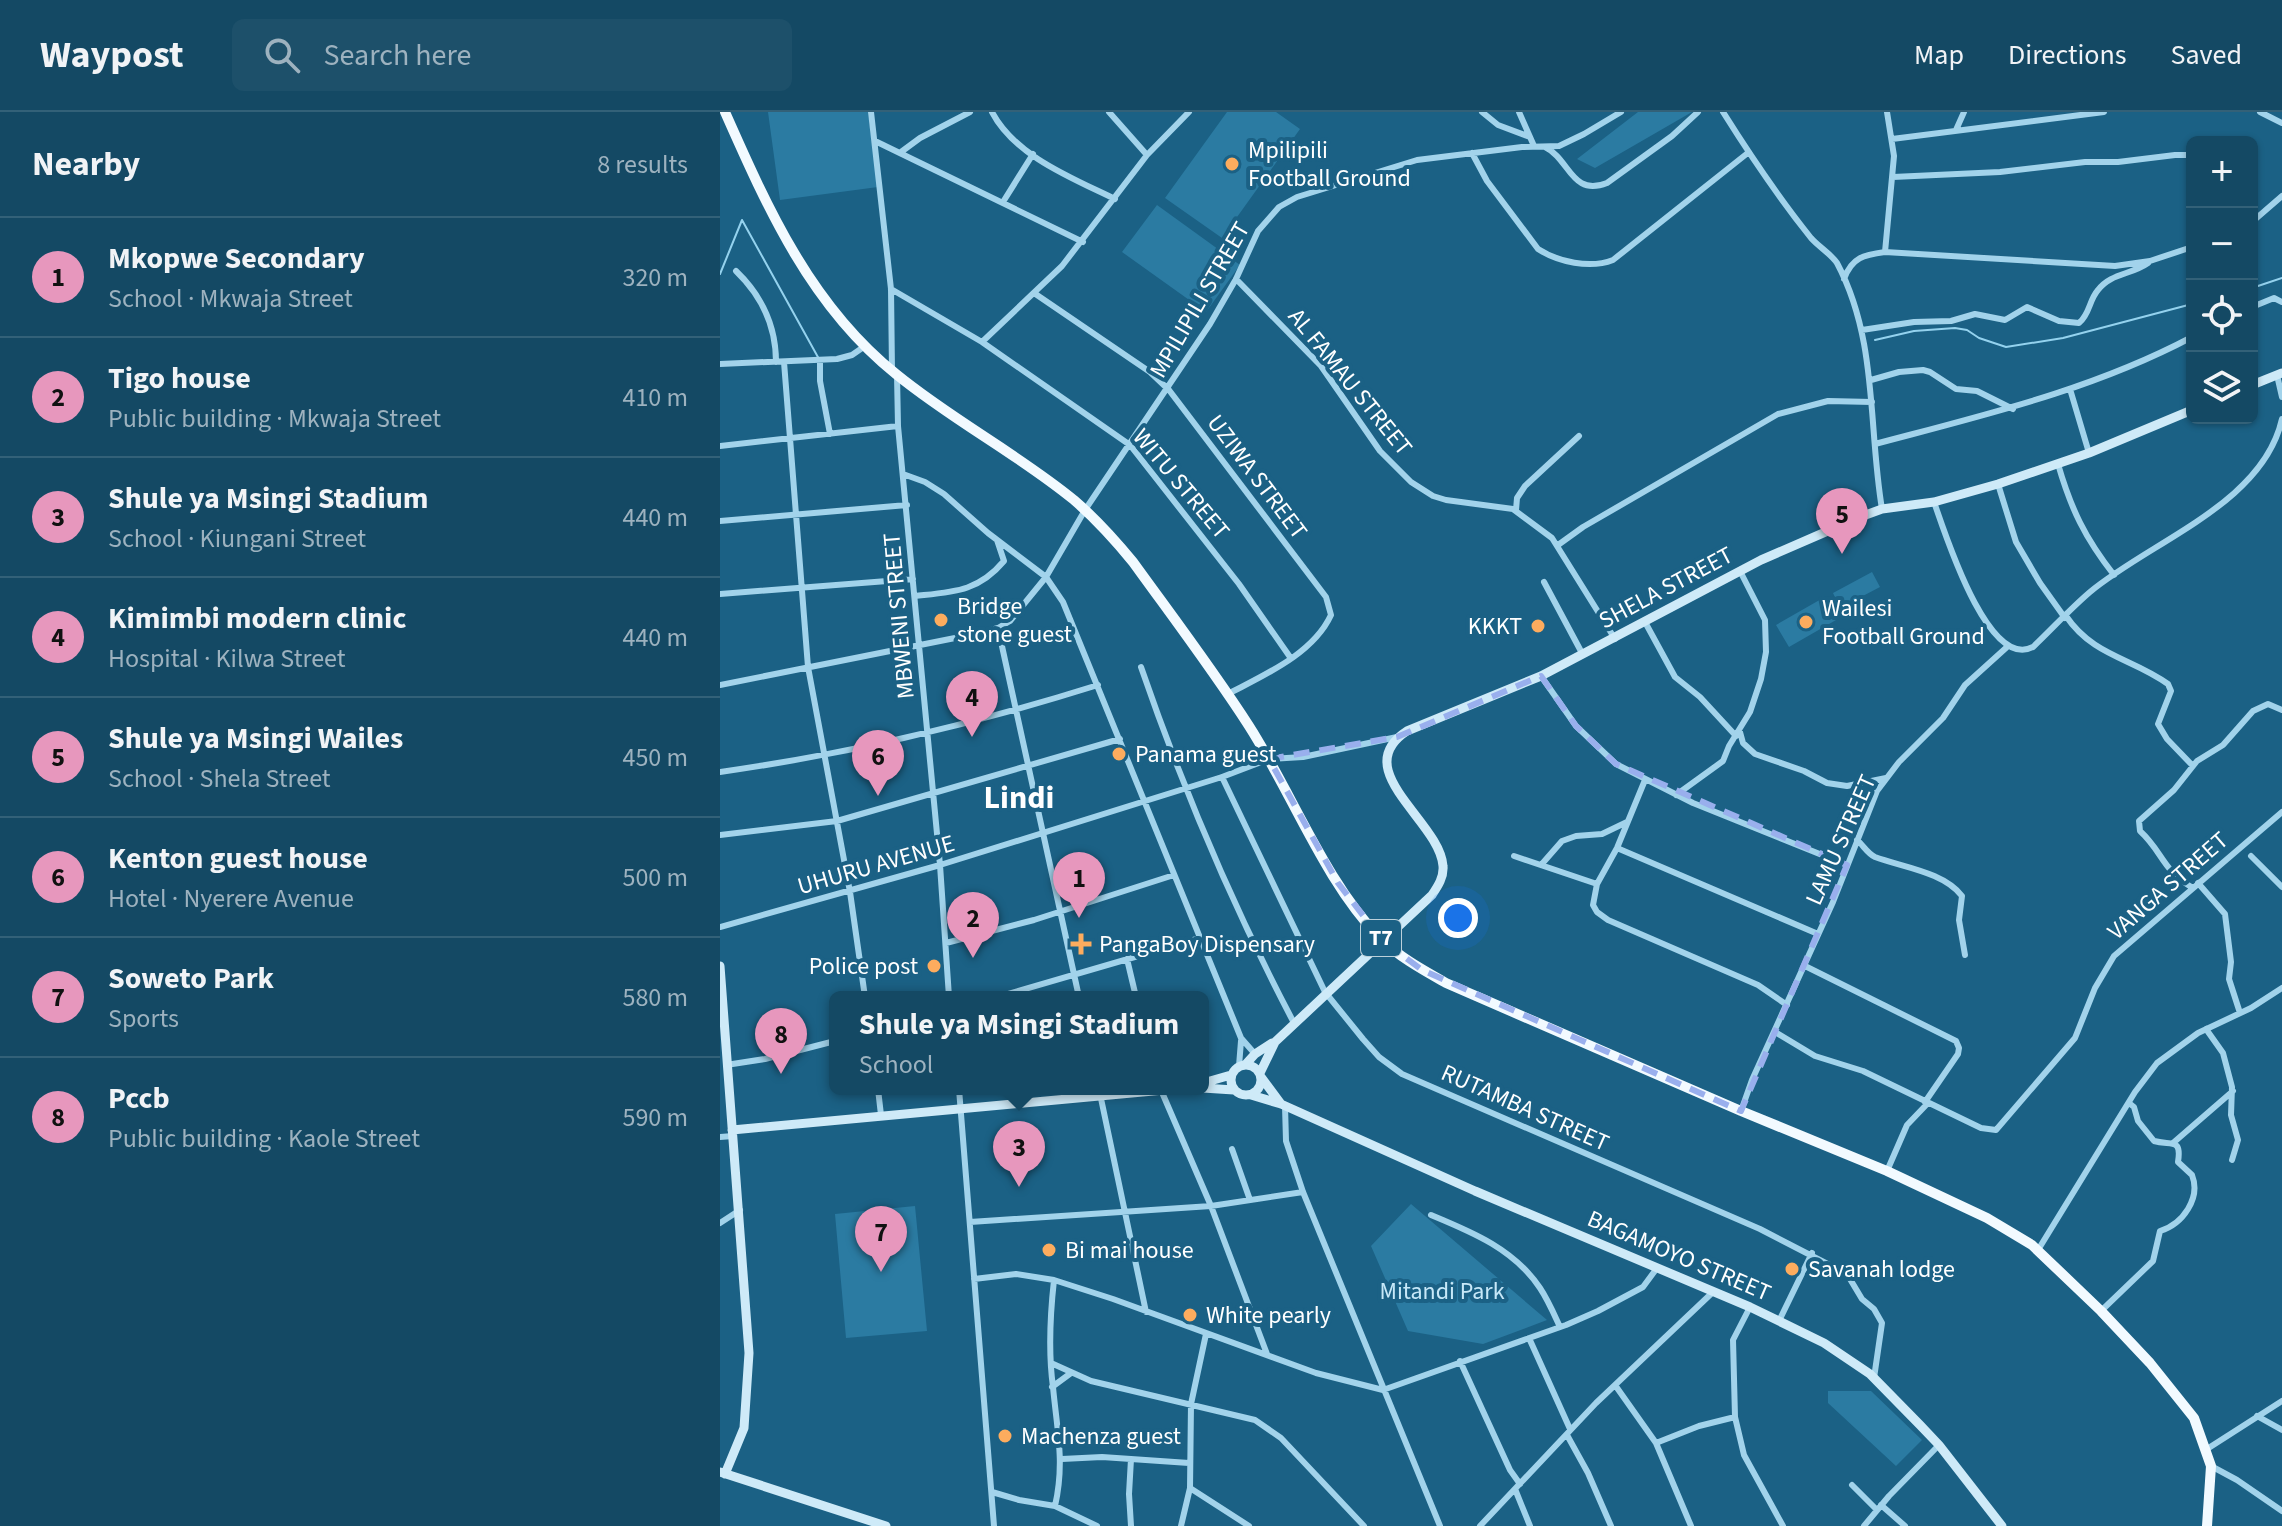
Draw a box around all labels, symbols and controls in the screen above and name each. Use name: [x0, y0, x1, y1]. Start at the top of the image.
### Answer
search box: [232, 19, 792, 91]
text: Waypost: [40, 28, 184, 82]
icon: search: [260, 33, 304, 77]
text: Search here: [324, 34, 471, 77]
text: Map: [1914, 35, 1964, 75]
text: Directions: [2008, 35, 2127, 75]
text: Saved: [2171, 35, 2242, 75]
place label: Mpilipili Football Ground: [1248, 133, 1411, 196]
map controls: [2186, 136, 2258, 424]
button: +: [2186, 136, 2258, 208]
text: Nearby: [32, 140, 140, 189]
text: 8 results: [597, 146, 688, 183]
marker: Mpilipili Football Ground: [1223, 155, 1241, 173]
button: −: [2186, 208, 2258, 280]
street label: MPILIPILI STREET: [1141, 215, 1259, 385]
text: Mkopwe Secondary: [108, 237, 365, 280]
text: 1: [51, 259, 65, 296]
text: 320 m: [622, 259, 688, 296]
text: School · Mkwaja Street: [108, 280, 353, 317]
button: locate: [2186, 280, 2258, 352]
street label: AL FAMAU STREET: [1279, 301, 1421, 463]
button: layers: [2186, 352, 2258, 424]
text: Tigo house: [108, 357, 251, 400]
text: 2: [51, 379, 65, 416]
text: 410 m: [622, 379, 688, 416]
text: Public building · Mkwaja Street: [108, 400, 441, 437]
street label: UZIWA STREET: [1198, 407, 1316, 547]
street label: WITU STREET: [1124, 421, 1238, 547]
text: Shule ya Msingi Stadium: [108, 477, 428, 520]
pin: 5: [1816, 488, 1868, 554]
text: 3: [51, 499, 65, 536]
text: 440 m: [622, 499, 688, 536]
text: School · Kiungani Street: [108, 520, 366, 557]
street label: MBWENI STREET: [874, 531, 924, 701]
street label: SHELA STREET: [1593, 538, 1740, 638]
place label: Bridge stone guest: [957, 589, 1072, 652]
place label: Wailesi Football Ground: [1822, 591, 1985, 654]
text: Kimimbi modern clinic: [108, 597, 406, 640]
place label: KKKT: [1468, 609, 1522, 644]
marker: Bridge stone guest: [932, 611, 950, 629]
marker: Wailesi Football Ground: [1797, 613, 1815, 631]
marker: KKKT: [1529, 617, 1547, 635]
text: 4: [51, 619, 65, 656]
text: 440 m: [622, 619, 688, 656]
text: Hospital · Kilwa Street: [108, 640, 346, 677]
pin: 4: [946, 671, 998, 737]
text: Shule ya Msingi Wailes: [108, 717, 403, 760]
pin: 6: [852, 730, 904, 796]
place label: Panama guest: [1135, 737, 1276, 772]
text: 5: [51, 739, 65, 776]
text: 450 m: [622, 739, 688, 776]
marker: Panama guest: [1110, 745, 1128, 763]
text: School · Shela Street: [108, 760, 331, 797]
street label: LAMU STREET: [1797, 769, 1885, 911]
district label: Lindi: [984, 775, 1054, 821]
street label: VANGA STREET: [2100, 823, 2236, 948]
street label: UHURU AVENUE: [793, 826, 959, 904]
text: Kenton guest house: [108, 837, 368, 880]
pin: 1: [1053, 852, 1105, 918]
text: 6: [51, 859, 65, 896]
text: 500 m: [622, 859, 688, 896]
text: Hotel · Nyerere Avenue: [108, 880, 354, 917]
pin: 2: [947, 892, 999, 958]
your location: [1438, 898, 1478, 938]
road number: T7: [1361, 920, 1401, 956]
place label: PangaBoy Dispensary: [1099, 927, 1315, 962]
marker: PangaBoy Dispensary: [1070, 933, 1092, 955]
place label: Police post: [809, 949, 918, 984]
text: Soweto Park: [108, 957, 274, 1000]
marker: Police post: [925, 957, 943, 975]
text: 7: [51, 979, 65, 1016]
text: 580 m: [622, 979, 688, 1016]
popup: [829, 991, 1209, 1095]
text: Sports: [108, 1000, 179, 1037]
text: Shule ya Msingi Stadium: [859, 1003, 1179, 1046]
pin: 8: [755, 1008, 807, 1074]
text: School: [859, 1046, 933, 1083]
street label: RUTAMBA STREET: [1435, 1055, 1615, 1161]
text: Pccb: [108, 1077, 170, 1120]
text: 8: [51, 1099, 65, 1136]
text: 590 m: [622, 1099, 688, 1136]
text: Public building · Kaole Street: [108, 1120, 420, 1157]
pin: 3: [993, 1121, 1045, 1187]
street label: BAGAMOYO STREET: [1582, 1202, 1776, 1311]
pin: 7: [855, 1206, 907, 1272]
place label: Bi mai house: [1065, 1233, 1194, 1268]
marker: Bi mai house: [1040, 1241, 1058, 1259]
place label: Savanah lodge: [1808, 1252, 1955, 1287]
marker: Savanah lodge: [1783, 1260, 1801, 1278]
park label: Mitandi Park: [1379, 1274, 1505, 1309]
place label: White pearly: [1206, 1298, 1331, 1333]
marker: White pearly: [1181, 1306, 1199, 1324]
place label: Machenza guest: [1021, 1419, 1181, 1454]
marker: Machenza guest: [996, 1427, 1014, 1445]

